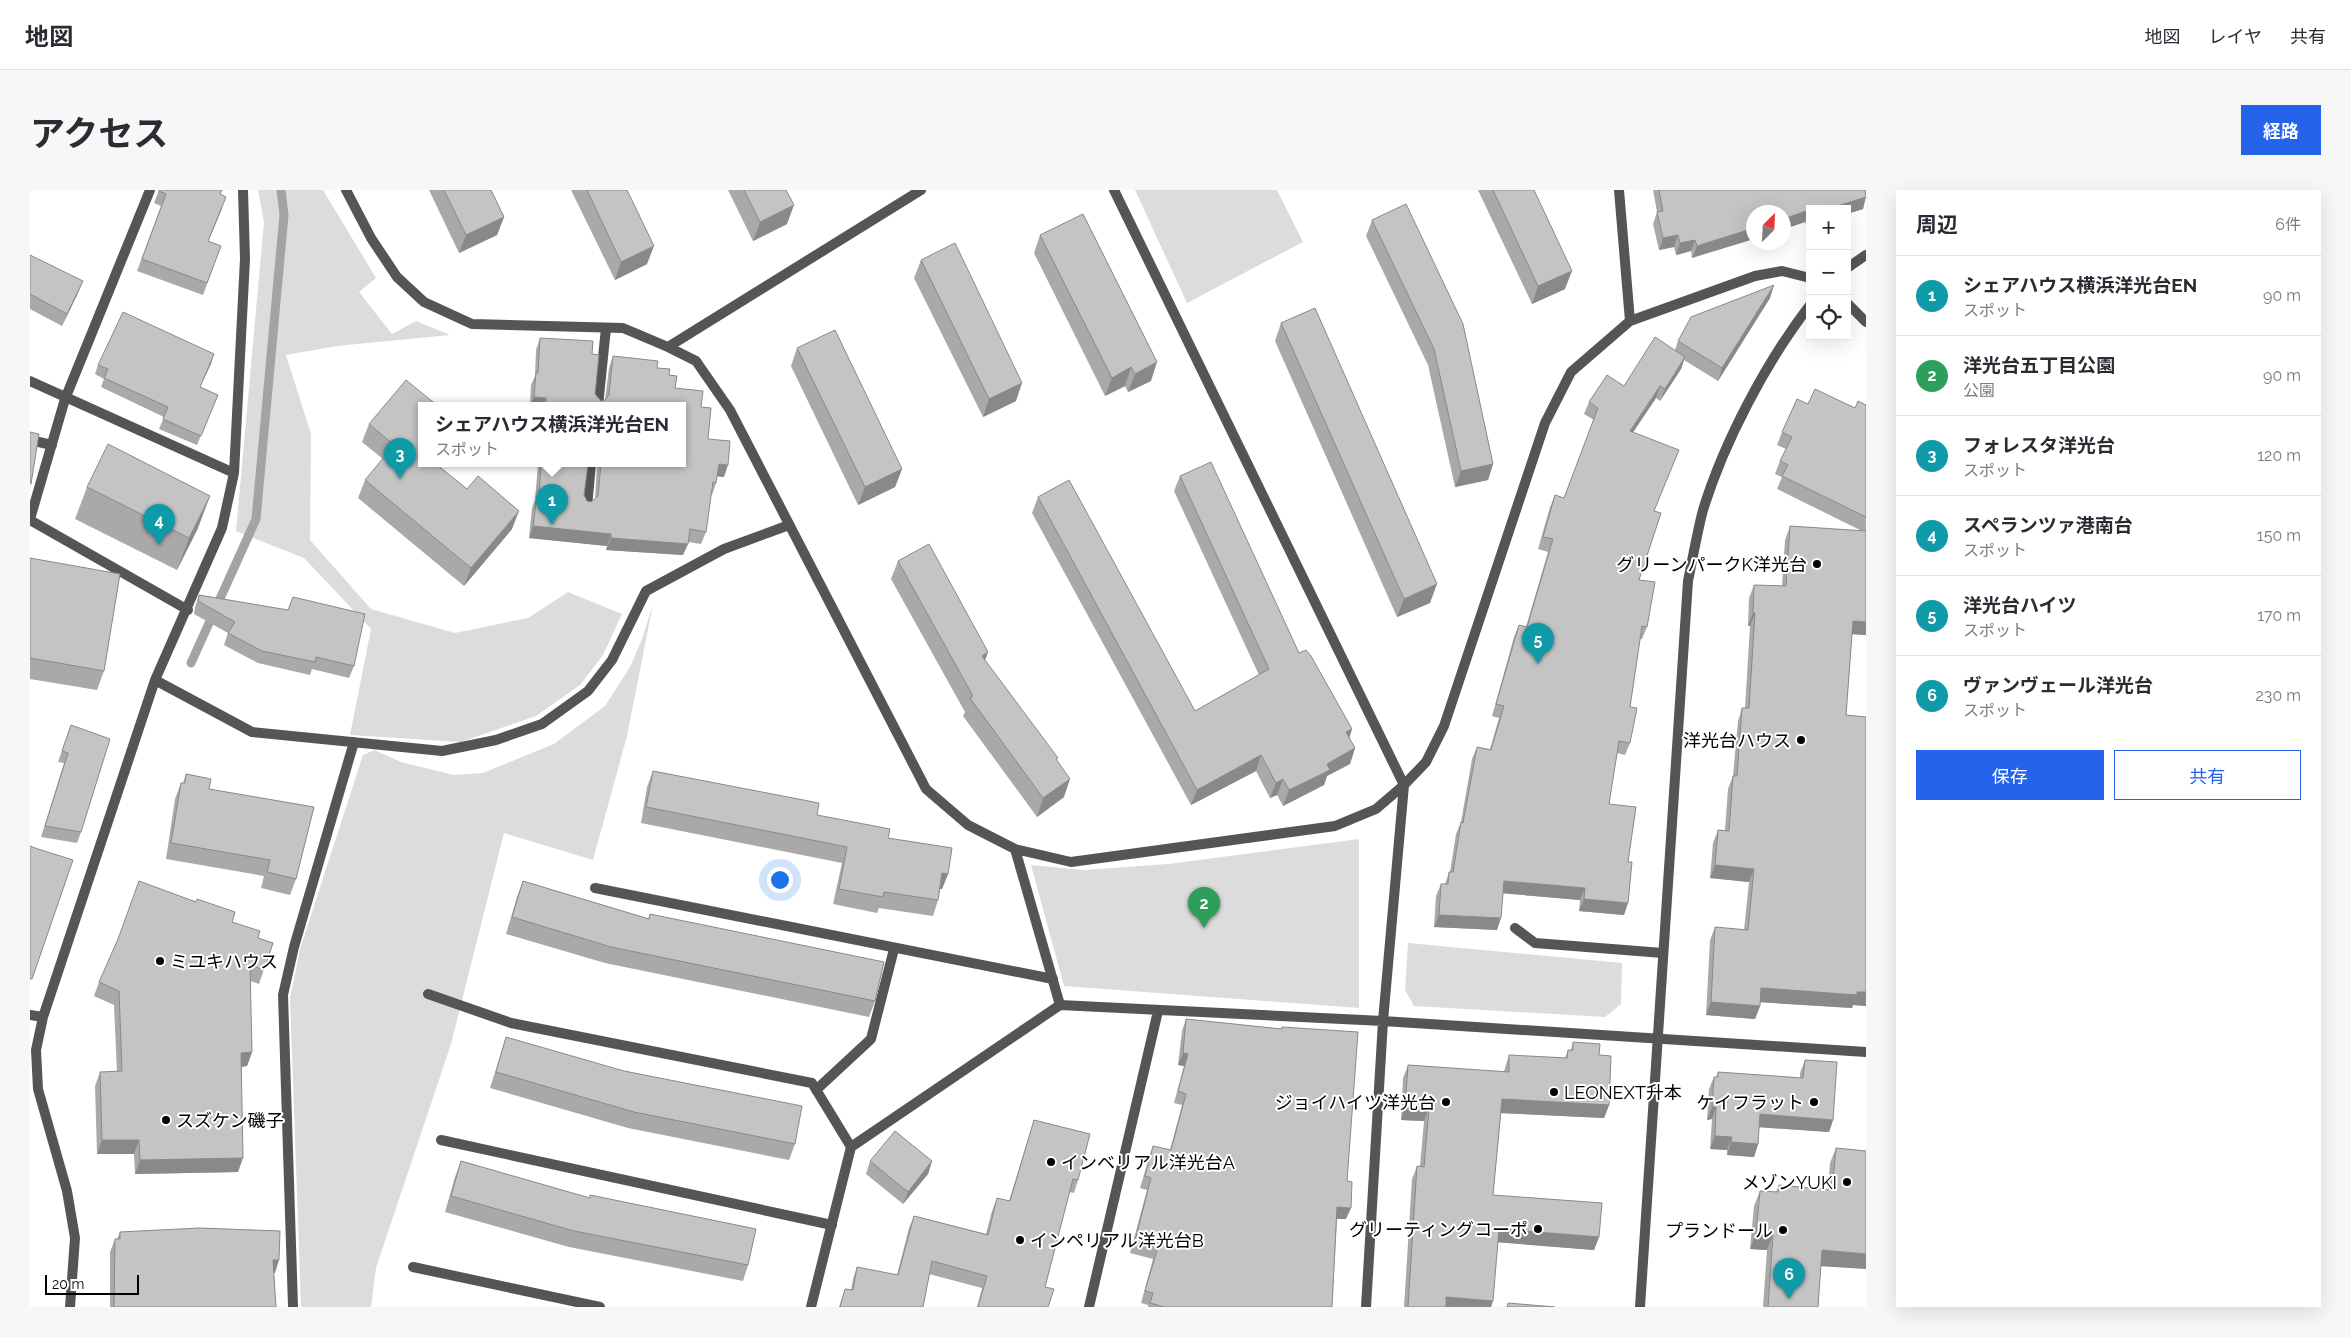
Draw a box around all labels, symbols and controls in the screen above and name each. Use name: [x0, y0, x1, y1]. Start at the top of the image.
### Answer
text: 地図: [25, 22, 73, 51]
text: 地図: [2145, 26, 2181, 47]
text: レイヤ: [2209, 26, 2262, 47]
text: 共有: [2290, 26, 2326, 47]
button: 経路: [2241, 105, 2321, 155]
text: アクセス: [30, 113, 168, 154]
north arrow: [1746, 205, 1791, 250]
map controls: [1806, 205, 1851, 340]
button: +: [1806, 205, 1851, 250]
text: 周辺: [1916, 212, 1958, 237]
text: 6件: [2275, 215, 2301, 234]
button: −: [1806, 250, 1851, 295]
text: シェアハウス横浜洋光台EN: [1963, 274, 2197, 296]
text: 1: [1928, 286, 1936, 305]
text: 90 m: [2263, 286, 2301, 305]
button: locate: [1806, 295, 1851, 340]
text: スポット: [1963, 301, 2027, 320]
text: 洋光台五丁目公園: [1963, 354, 2115, 376]
text: 2: [1927, 366, 1937, 385]
text: 90 m: [2263, 366, 2301, 385]
text: 公園: [1963, 381, 1995, 400]
popup: [418, 402, 686, 467]
text: シェアハウス横浜洋光台EN: [435, 413, 669, 435]
text: フォレスタ洋光台: [1963, 434, 2115, 456]
pin: 3: [384, 438, 416, 479]
text: スポット: [435, 440, 499, 459]
text: 3: [1928, 446, 1936, 465]
text: 120 m: [2257, 446, 2301, 465]
text: スポット: [1963, 461, 2027, 480]
pin: 1: [536, 484, 568, 525]
pin: 4: [143, 504, 175, 545]
text: スペランツァ港南台: [1963, 514, 2133, 536]
text: 4: [1927, 526, 1937, 545]
text: 150 m: [2257, 526, 2301, 545]
text: スポット: [1963, 541, 2027, 560]
place label: グリーンパークK洋光台: [1616, 554, 1807, 575]
marker: グリーンパークK洋光台: [1811, 558, 1823, 570]
text: 洋光台ハイツ: [1963, 594, 2077, 616]
text: 5: [1928, 606, 1936, 625]
text: 170 m: [2257, 606, 2301, 625]
text: スポット: [1963, 621, 2027, 640]
pin: 5: [1522, 623, 1554, 664]
text: ヴァンヴェール洋光台: [1963, 674, 2153, 696]
text: 6: [1927, 686, 1937, 705]
text: 230 m: [2256, 686, 2301, 705]
text: スポット: [1963, 701, 2027, 720]
place label: 洋光台ハウス: [1683, 730, 1791, 751]
marker: 洋光台ハウス: [1795, 734, 1807, 746]
button: 保存: [1916, 750, 2104, 800]
button: 共有: [2114, 750, 2301, 800]
your location: [767, 867, 793, 893]
pin: 2: [1188, 887, 1220, 928]
place label: ミユキハウス: [170, 951, 278, 972]
marker: ミユキハウス: [154, 955, 166, 967]
place label: LEONEXT升本: [1564, 1082, 1682, 1103]
marker: LEONEXT升本: [1548, 1086, 1560, 1098]
place label: ジョイハイツ洋光台: [1275, 1092, 1436, 1113]
place label: ケイフラット: [1696, 1092, 1804, 1113]
marker: ジョイハイツ洋光台: [1440, 1096, 1452, 1108]
marker: ケイフラット: [1808, 1096, 1820, 1108]
place label: スズケン磯子: [176, 1110, 283, 1131]
marker: スズケン磯子: [160, 1114, 172, 1126]
place label: インベリアル洋光台A: [1061, 1152, 1235, 1173]
marker: インベリアル洋光台A: [1045, 1156, 1057, 1168]
place label: メゾンYUKI: [1742, 1172, 1837, 1193]
marker: メゾンYUKI: [1841, 1176, 1853, 1188]
place label: グリーティングコーポ: [1349, 1219, 1528, 1240]
place label: プランドール: [1665, 1220, 1773, 1241]
marker: グリーティングコーポ: [1532, 1223, 1544, 1235]
marker: プランドール: [1777, 1224, 1789, 1236]
place label: インペリアル洋光台B: [1030, 1230, 1204, 1251]
marker: インペリアル洋光台B: [1014, 1234, 1026, 1246]
pin: 6: [1773, 1258, 1805, 1299]
scale bar: [45, 1272, 139, 1295]
text: 20 m: [52, 1276, 84, 1292]

